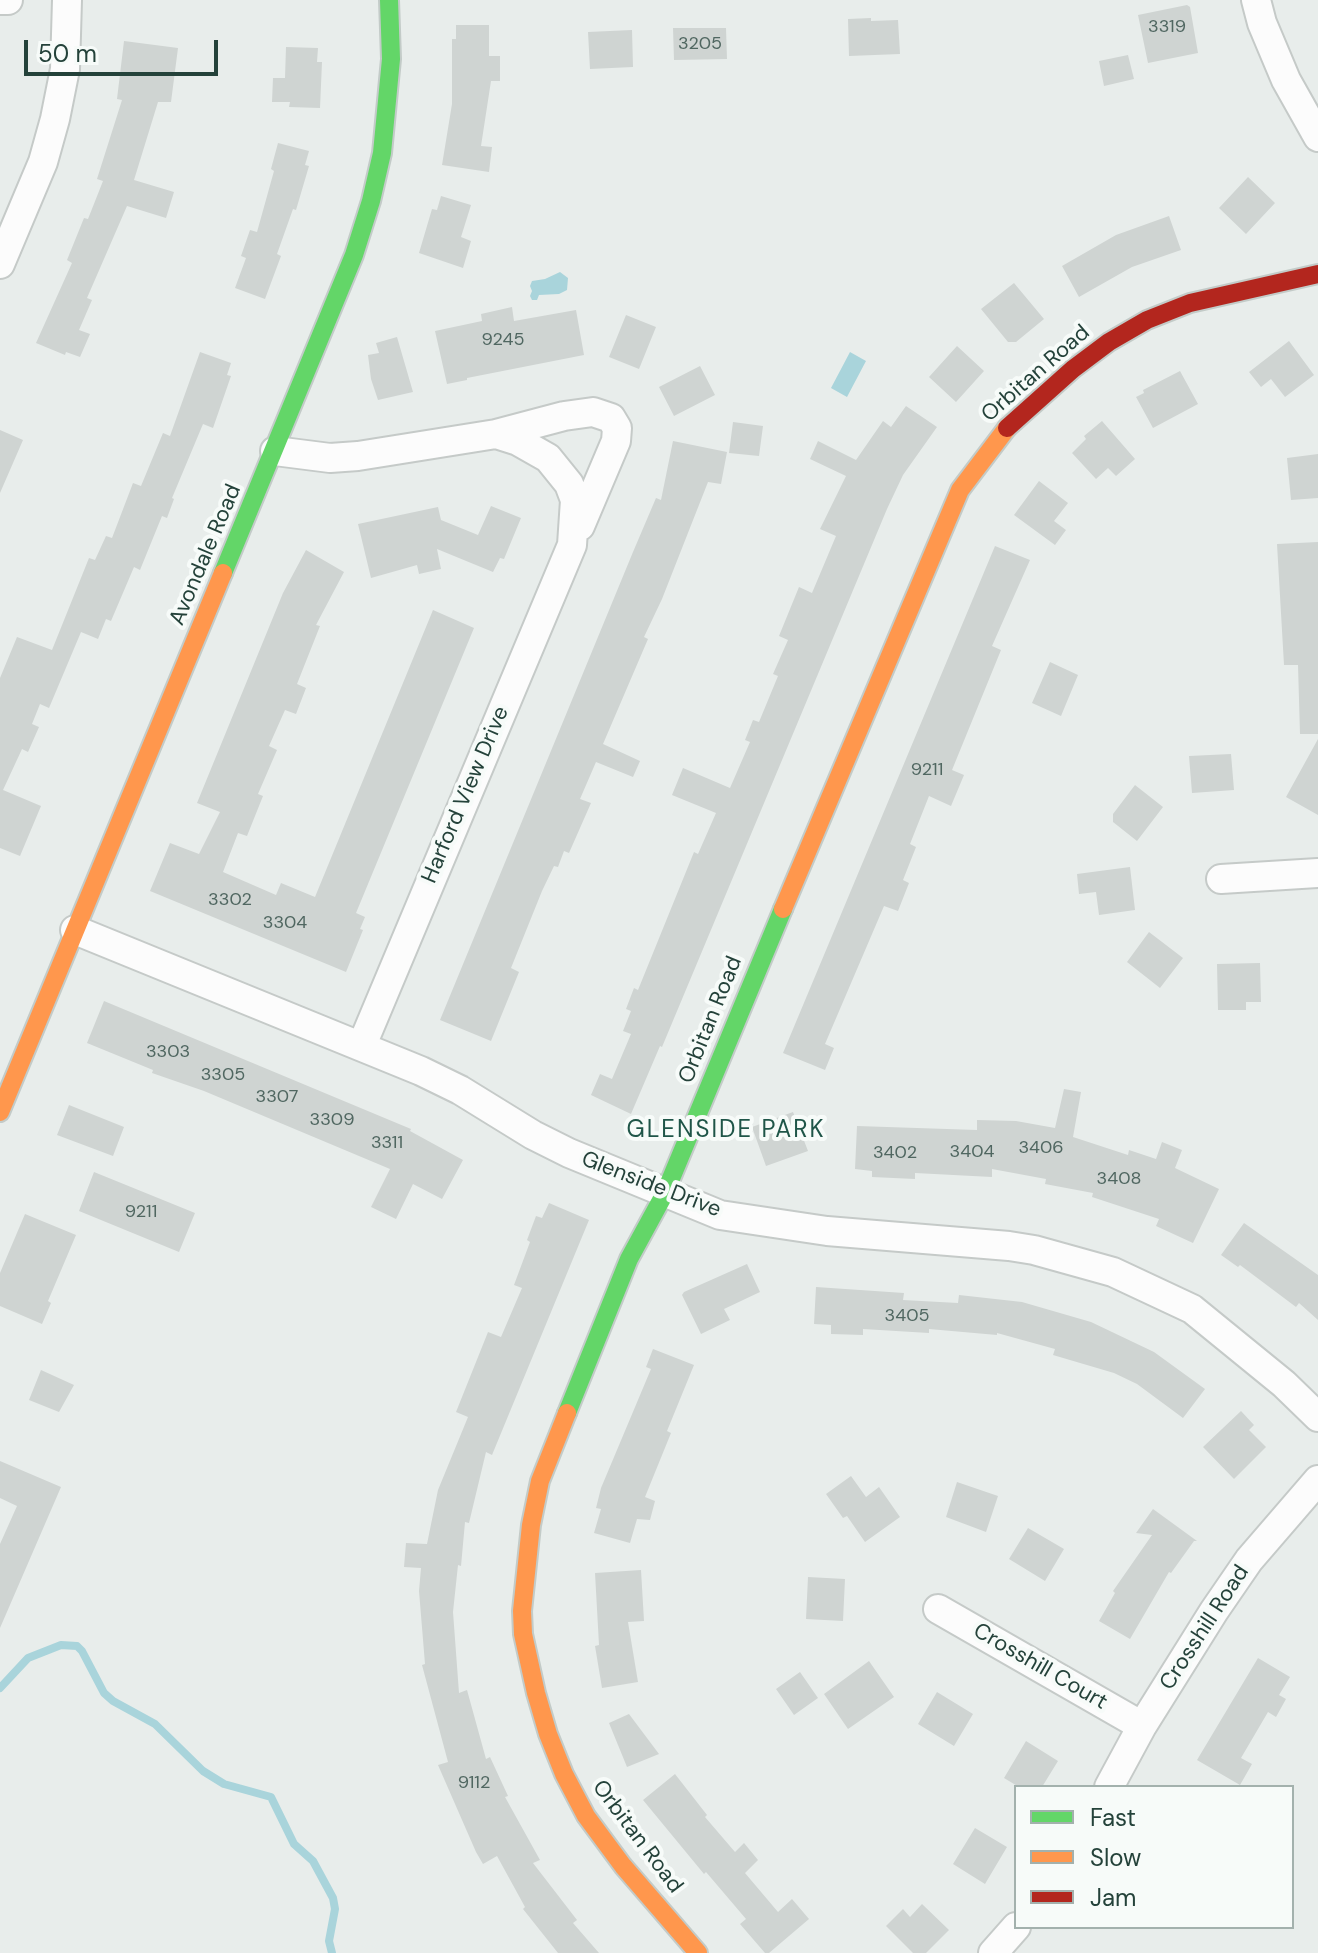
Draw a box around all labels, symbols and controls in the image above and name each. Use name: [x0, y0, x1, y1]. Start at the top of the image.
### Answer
house number: 3319: [1148, 16, 1186, 38]
scale bar: [28, 24, 222, 74]
house number: 3205: [678, 33, 722, 55]
text: 50 m: [38, 38, 97, 69]
street label: Orbitan Road: [977, 320, 1095, 428]
house number: 9245: [482, 329, 524, 351]
street label: Avondale Road: [164, 481, 248, 629]
street label: Harford View Drive: [417, 703, 515, 887]
house number: 9211: [911, 759, 943, 781]
house number: 3302: [208, 889, 252, 911]
house number: 3304: [263, 912, 307, 934]
street label: Orbitan Road: [674, 953, 748, 1087]
house number: 3303: [146, 1041, 190, 1063]
house number: 3305: [201, 1064, 245, 1086]
house number: 3307: [256, 1086, 298, 1108]
house number: 3309: [310, 1109, 354, 1131]
district label: GLENSIDE PARK: [627, 1117, 825, 1145]
house number: 3311: [371, 1132, 403, 1154]
house number: 3406: [1018, 1137, 1064, 1159]
house number: 3404: [950, 1141, 994, 1163]
house number: 3402: [873, 1142, 917, 1164]
street label: Glenside Drive: [578, 1146, 724, 1224]
house number: 3408: [1097, 1168, 1141, 1190]
house number: 9211: [125, 1201, 157, 1223]
house number: 3405: [885, 1305, 929, 1327]
street label: Crosshill Road: [1155, 1561, 1255, 1695]
street label: Crosshill Court: [968, 1618, 1112, 1716]
house number: 9112: [458, 1772, 490, 1794]
street label: Orbitan Road: [586, 1775, 688, 1899]
legend: [1014, 1785, 1294, 1929]
text: Fast: [1090, 1802, 1136, 1833]
text: Slow: [1090, 1842, 1141, 1873]
text: Jam: [1090, 1882, 1136, 1913]

